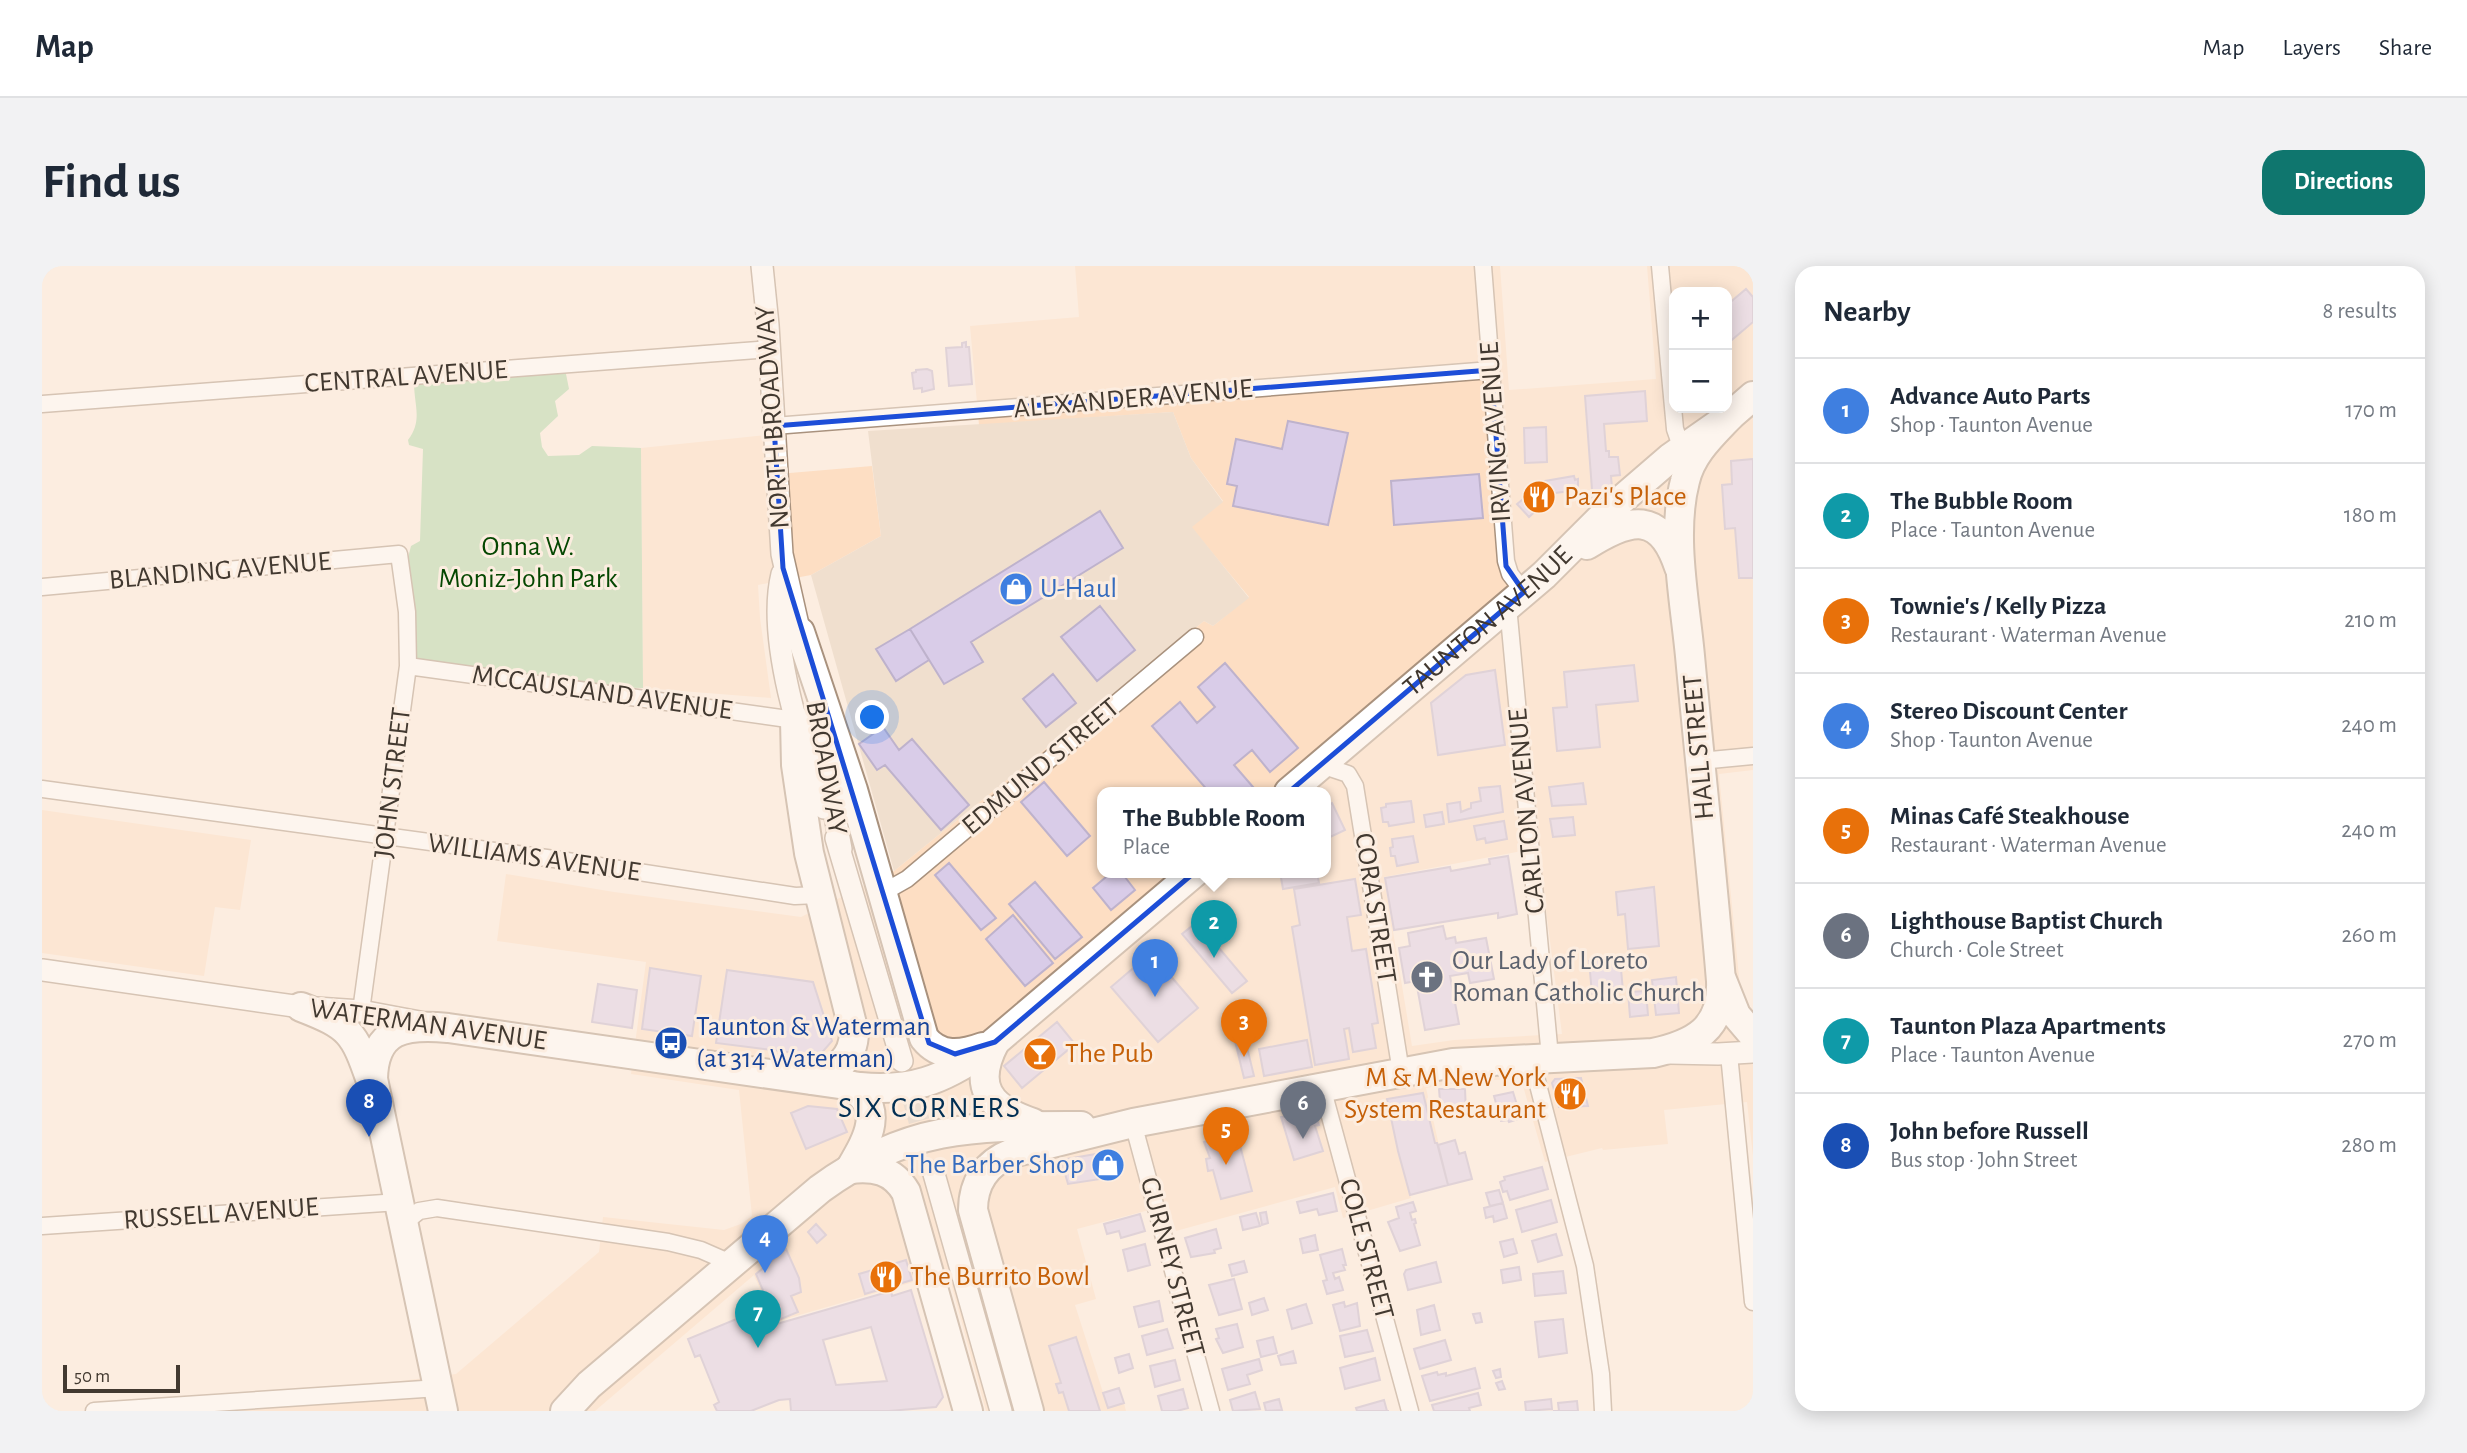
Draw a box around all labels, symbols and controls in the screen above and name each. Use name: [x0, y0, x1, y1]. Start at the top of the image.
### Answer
text: Map: [35, 31, 94, 64]
text: Map: [2202, 36, 2244, 60]
text: Layers: [2282, 36, 2341, 60]
text: Share: [2379, 36, 2432, 60]
button: Directions: [2262, 150, 2425, 215]
text: Find us: [42, 158, 181, 207]
map controls: [1669, 287, 1732, 413]
button: +: [1669, 287, 1732, 350]
text: Nearby: [1823, 297, 1911, 327]
text: 8 results: [2323, 300, 2397, 323]
street label: NORTH BROADWAY: [751, 304, 795, 530]
street label: IRVING AVENUE: [1476, 341, 1516, 523]
button: −: [1669, 350, 1732, 413]
street label: CENTRAL AVENUE: [304, 356, 508, 398]
street label: ALEXANDER AVENUE: [1012, 375, 1254, 423]
text: Advance Auto Parts: [1890, 383, 2090, 409]
text: 1: [1842, 399, 1850, 422]
text: 170 m: [2345, 399, 2397, 422]
text: Shop · Taunton Avenue: [1890, 414, 2093, 437]
restaurant icon: Pazi's Place: [1520, 478, 1558, 516]
place label: Pazi's Place: [1564, 483, 1687, 511]
text: The Bubble Room: [1890, 488, 2073, 514]
text: 2: [1841, 504, 1851, 527]
text: 180 m: [2344, 504, 2397, 527]
text: Place · Taunton Avenue: [1890, 519, 2095, 542]
park label: Onna W. Moniz-John Park: [438, 533, 618, 593]
street label: TAUNTON AVENUE: [1398, 541, 1578, 702]
street label: BLANDING AVENUE: [108, 547, 332, 595]
shop icon: U-Haul: [997, 570, 1035, 608]
place label: U-Haul: [1040, 575, 1117, 603]
text: Townie's / Kelly Pizza: [1890, 593, 2107, 619]
text: 3: [1841, 609, 1851, 632]
text: 210 m: [2344, 609, 2397, 632]
text: Restaurant · Waterman Avenue: [1890, 624, 2167, 647]
street label: MCCAUSLAND AVENUE: [470, 661, 734, 725]
street label: HALL STREET: [1679, 673, 1719, 821]
street label: EDMUND STREET: [957, 693, 1125, 841]
text: Stereo Discount Center: [1890, 698, 2127, 724]
street label: BROADWAY: [800, 699, 852, 837]
your location: [855, 700, 889, 734]
street label: JOHN STREET: [370, 706, 416, 860]
street label: CARLTON AVENUE: [1504, 707, 1550, 915]
text: 4: [1840, 714, 1852, 737]
text: 240 m: [2341, 714, 2397, 737]
text: Shop · Taunton Avenue: [1890, 729, 2093, 752]
popup: [1097, 787, 1331, 878]
text: Minas Café Steakhouse: [1890, 803, 2130, 829]
text: The Bubble Room: [1122, 805, 1306, 831]
text: 5: [1841, 819, 1851, 842]
text: 240 m: [2341, 819, 2397, 842]
street label: WILLIAMS AVENUE: [426, 829, 642, 887]
street label: CORA STREET: [1349, 831, 1401, 985]
text: Restaurant · Waterman Avenue: [1890, 834, 2167, 857]
text: Place: [1122, 836, 1170, 859]
pin: 2: [1191, 900, 1237, 958]
text: Lighthouse Baptist Church: [1890, 908, 2163, 934]
text: 6: [1840, 924, 1852, 947]
text: 260 m: [2341, 924, 2397, 947]
pin: 1: [1132, 939, 1178, 997]
text: Church · Cole Street: [1890, 939, 2064, 962]
place label: Our Lady of Loreto Roman Catholic Church: [1452, 947, 1705, 1007]
church icon: Our Lady of Loreto Roman Catholic Church: [1408, 958, 1446, 996]
street label: WATERMAN AVENUE: [308, 995, 548, 1055]
pin: 3: [1221, 999, 1267, 1057]
place label: Taunton & Waterman (at 314 Waterman): [696, 1013, 931, 1073]
text: Taunton Plaza Apartments: [1890, 1013, 2166, 1039]
bus stop icon: Taunton & Waterman (at 314 Waterman): [652, 1024, 690, 1062]
text: 7: [1841, 1029, 1851, 1052]
text: 270 m: [2343, 1029, 2397, 1052]
bar icon: The Pub: [1021, 1035, 1059, 1073]
place label: The Pub: [1065, 1040, 1153, 1068]
text: Place · Taunton Avenue: [1890, 1044, 2095, 1067]
place label: M & M New York System Restaurant: [1344, 1064, 1546, 1124]
restaurant icon: M & M New York System Restaurant: [1551, 1075, 1589, 1113]
pin: 8: [346, 1079, 392, 1137]
pin: 6: [1280, 1081, 1326, 1139]
district label: SIX CORNERS: [838, 1093, 1022, 1123]
pin: 5: [1203, 1107, 1249, 1165]
text: John before Russell: [1890, 1118, 2089, 1144]
text: 8: [1840, 1134, 1852, 1157]
text: 280 m: [2341, 1134, 2397, 1157]
shop icon: The Barber Shop: [1089, 1146, 1127, 1184]
text: Bus stop · John Street: [1890, 1149, 2077, 1172]
place label: The Barber Shop: [905, 1151, 1084, 1179]
street label: GURNEY STREET: [1135, 1174, 1209, 1360]
street label: COLE STREET: [1334, 1175, 1398, 1323]
street label: RUSSELL AVENUE: [123, 1193, 319, 1235]
pin: 4: [742, 1215, 788, 1273]
restaurant icon: The Burrito Bowl: [867, 1258, 905, 1296]
place label: The Burrito Bowl: [910, 1263, 1090, 1291]
pin: 7: [735, 1290, 781, 1348]
scale bar: [63, 1362, 180, 1394]
text: 50 m: [74, 1367, 110, 1386]

